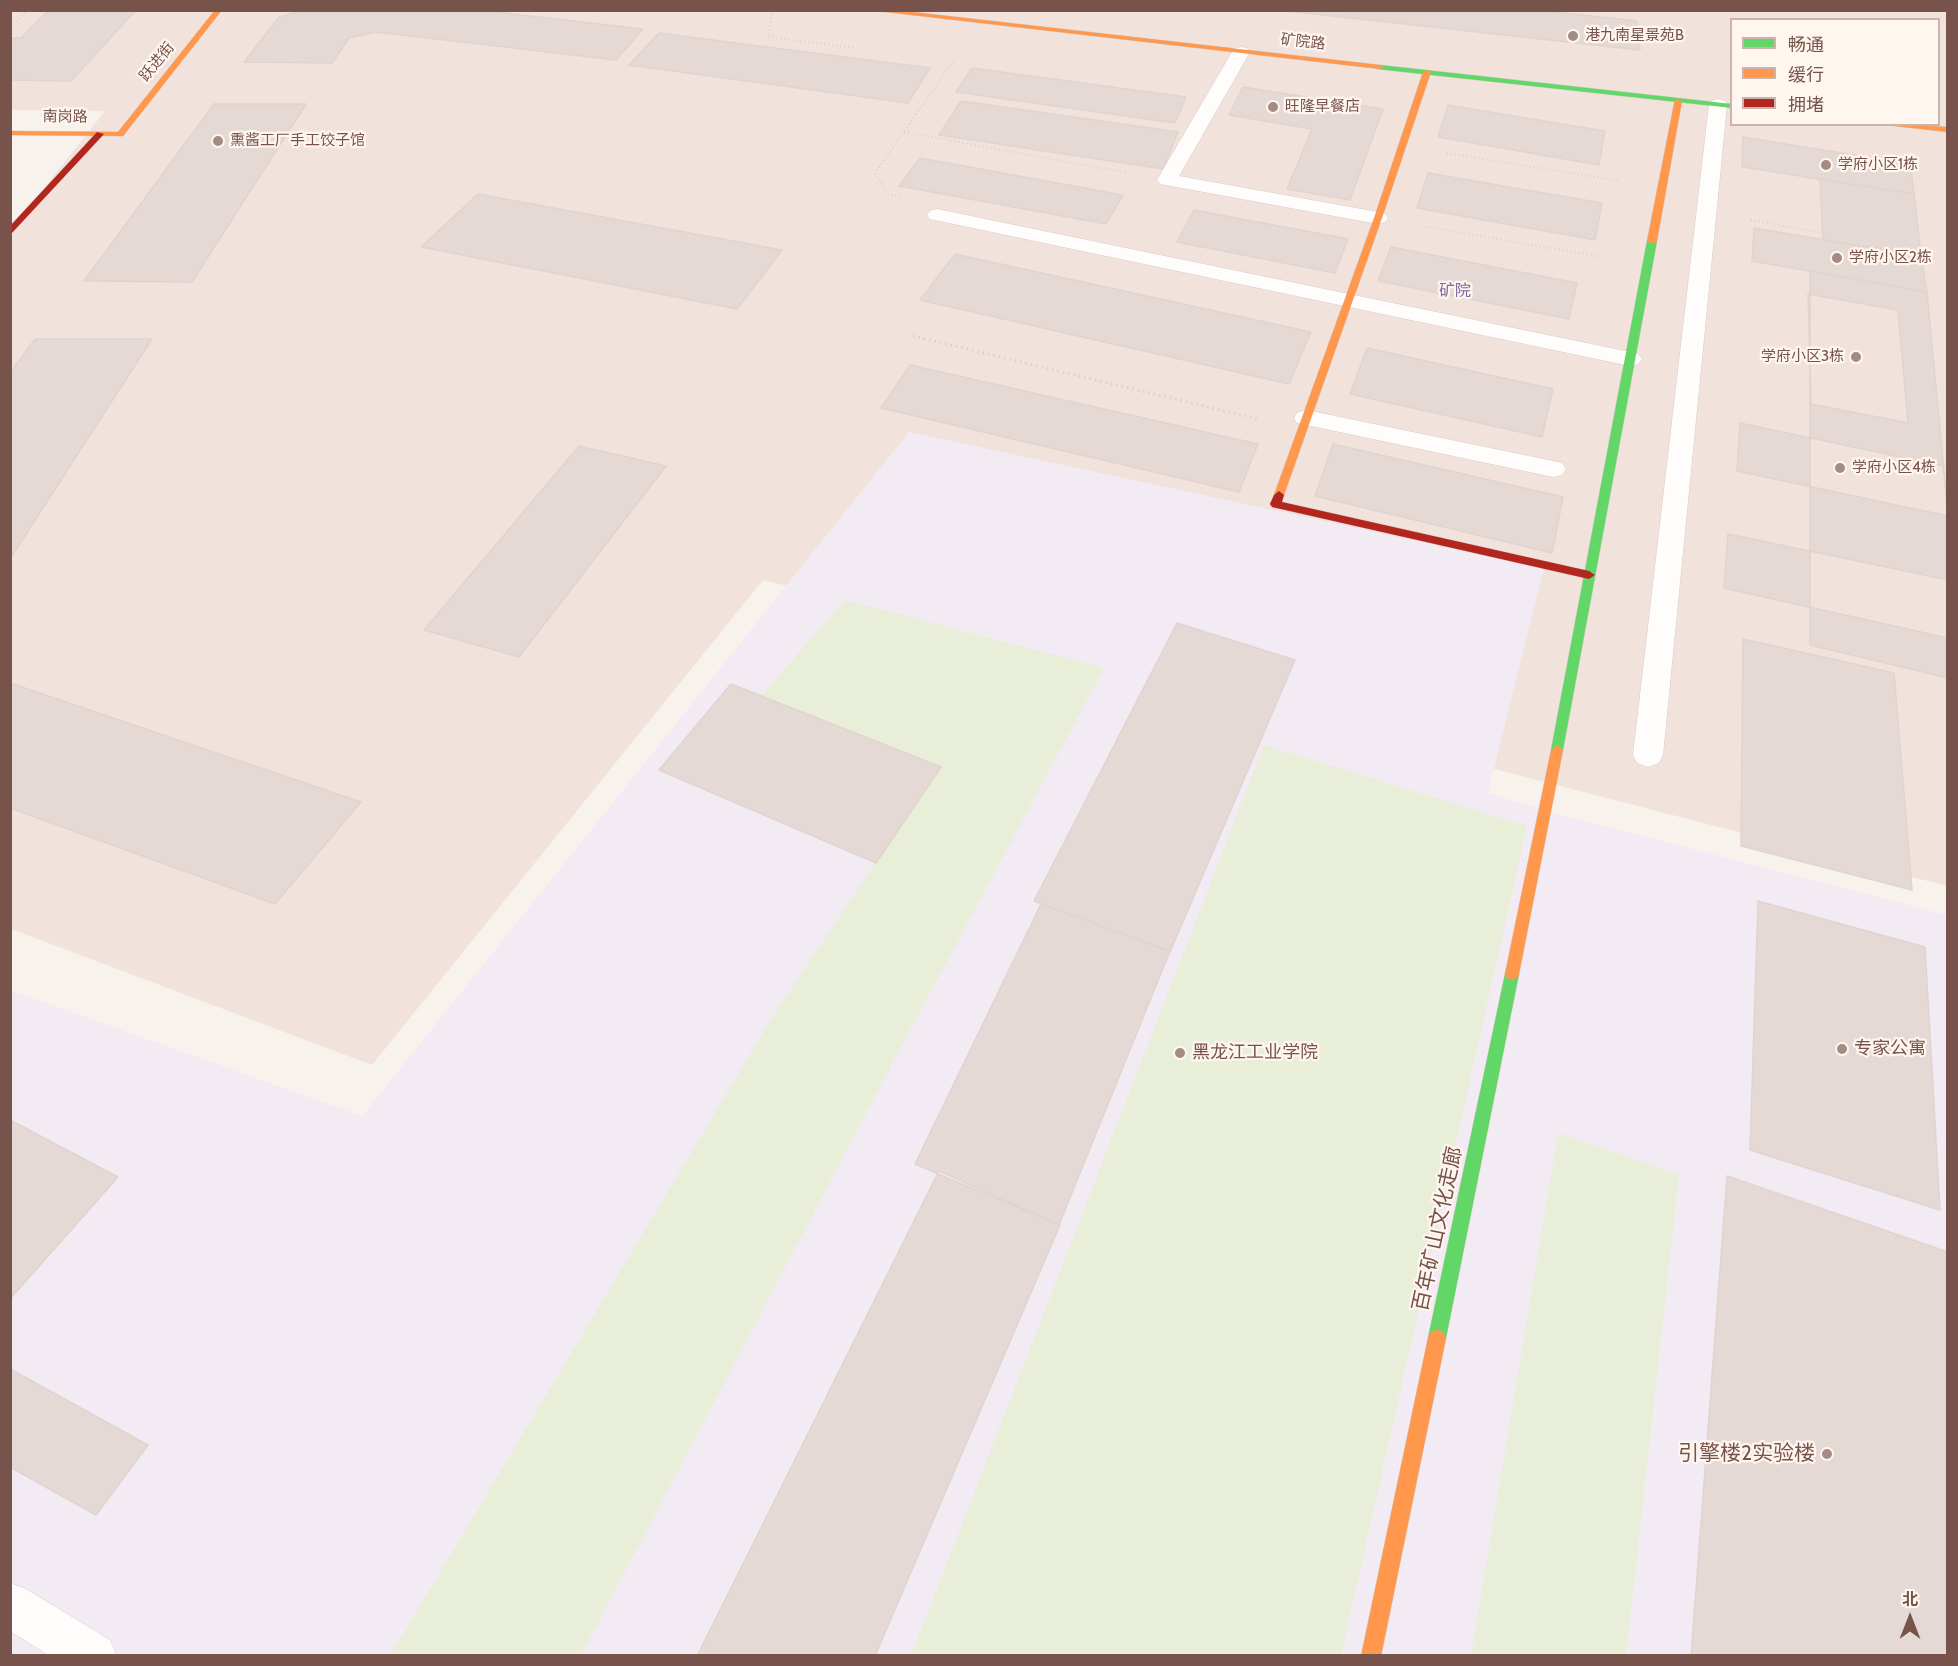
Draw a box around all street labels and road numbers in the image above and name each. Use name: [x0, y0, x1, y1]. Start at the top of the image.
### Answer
street label: 矿院路: [1280, 31, 1326, 53]
street label: 跃进街: [136, 39, 178, 85]
street label: 南岗路: [42, 108, 88, 126]
street label: 百年矿山文化走廊: [1408, 1144, 1468, 1314]

